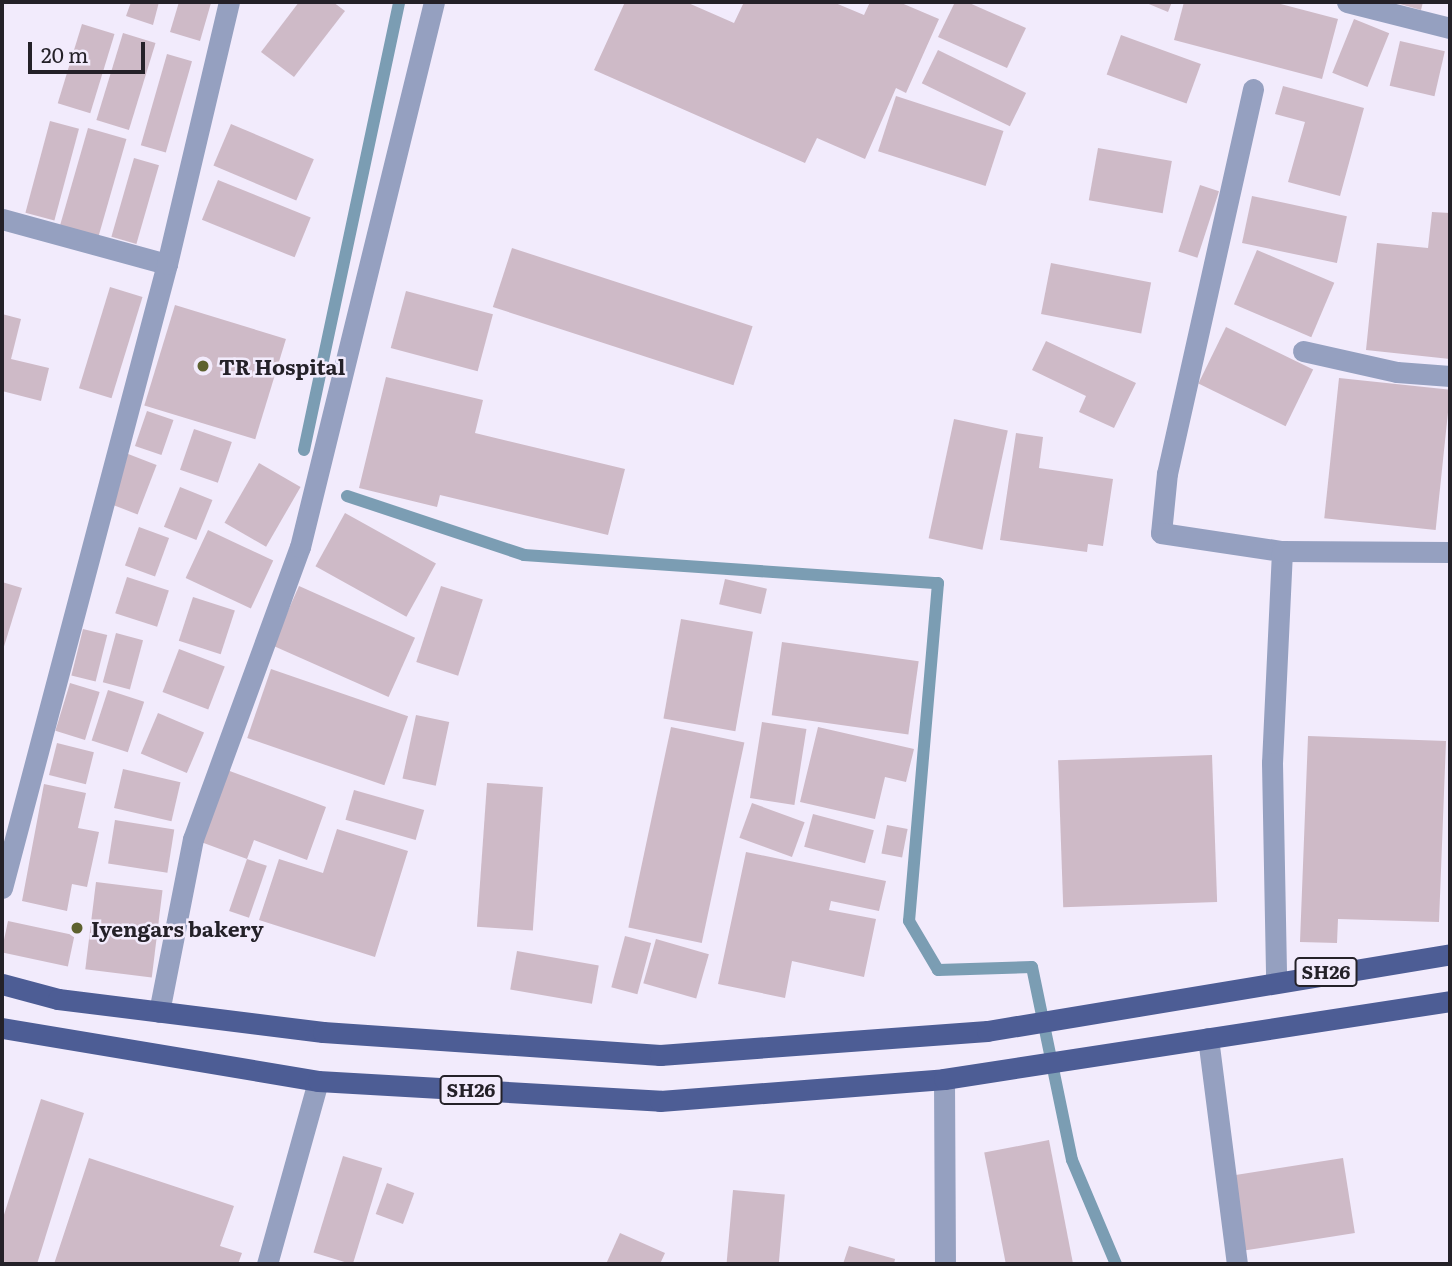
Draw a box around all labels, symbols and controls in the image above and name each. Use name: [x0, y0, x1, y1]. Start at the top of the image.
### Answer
scale bar: [32, 28, 149, 72]
text: 20 m: [41, 38, 88, 69]
place label: TR Hospital: [219, 353, 345, 379]
marker: TR Hospital: [193, 356, 213, 376]
place label: Iyengars bakery: [91, 915, 264, 941]
marker: Iyengars bakery: [69, 920, 85, 936]
road number: SH26: [1294, 956, 1358, 988]
road number: SH26: [440, 1074, 503, 1106]

